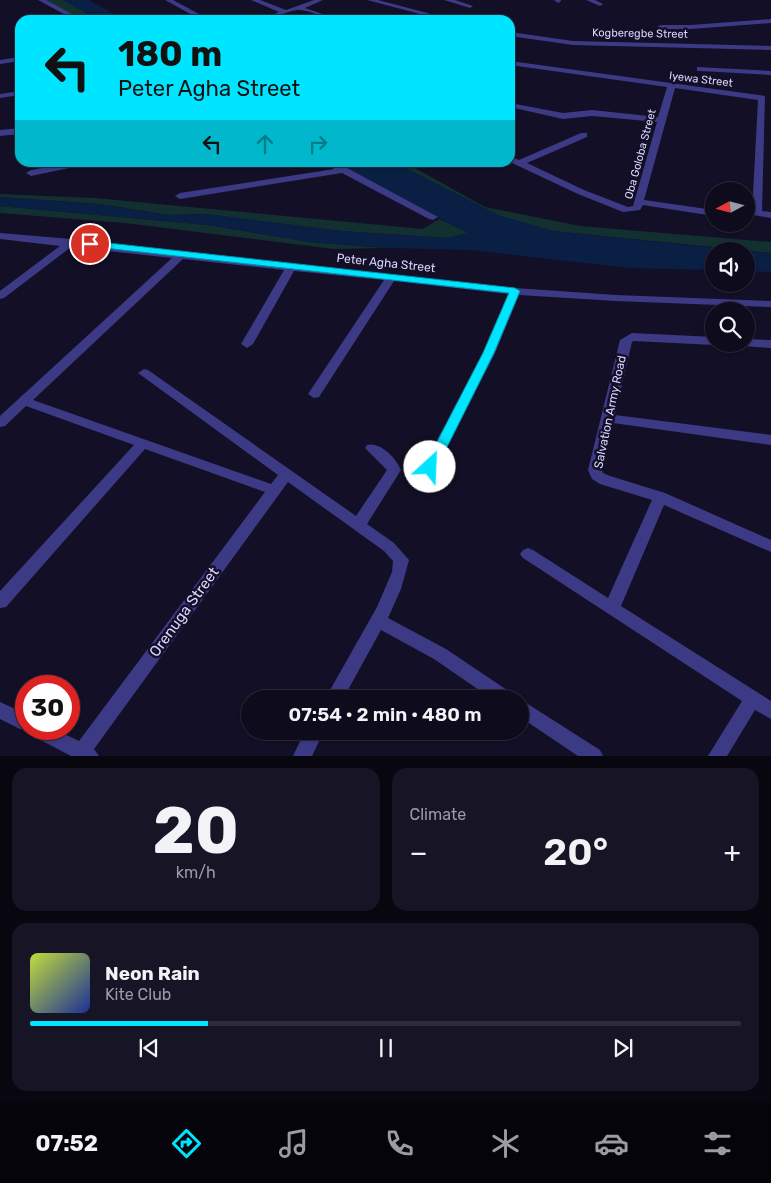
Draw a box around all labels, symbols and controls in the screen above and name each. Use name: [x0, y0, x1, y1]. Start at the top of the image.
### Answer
street label: Kogberegbe Street: [592, 26, 689, 41]
text: 180 m: [118, 33, 222, 75]
icon: left: [35, 35, 100, 100]
street label: Iyewa Street: [668, 69, 734, 90]
text: Peter Agha Street: [118, 75, 300, 102]
street label: Oba Goloba Street: [622, 107, 659, 201]
icon: left: [198, 130, 226, 158]
icon: ahead: [251, 130, 279, 158]
icon: right: [304, 130, 332, 158]
north arrow: [705, 182, 755, 232]
map controls: [705, 182, 755, 352]
pin: [69, 223, 111, 265]
icon: arrive: [76, 230, 104, 258]
button: sound: [705, 242, 755, 292]
street label: Peter Agha Street: [336, 251, 436, 275]
button: search: [705, 302, 755, 352]
street label: Salvation Army Road: [591, 354, 629, 470]
position arrow: [403, 440, 455, 492]
street label: Orenuga Street: [145, 564, 223, 660]
speed limit sign: 30: [15, 675, 80, 740]
text: 07:54 · 2 min · 480 m: [289, 703, 481, 726]
text: 20: [153, 792, 239, 869]
text: Climate: [410, 805, 466, 824]
text: 20°: [543, 829, 608, 875]
text: −: [410, 836, 428, 869]
text: +: [724, 836, 741, 869]
text: km/h: [176, 863, 216, 882]
text: Neon Rain: [105, 962, 200, 985]
text: Kite Club: [105, 985, 171, 1004]
icon: previous: [135, 1034, 163, 1062]
icon: pause: [372, 1034, 400, 1062]
icon: next: [609, 1034, 637, 1062]
icon: directions: [169, 1126, 204, 1161]
icon: music: [276, 1126, 311, 1161]
icon: phone: [382, 1126, 417, 1161]
icon: climate: [488, 1126, 523, 1161]
icon: car: [594, 1126, 629, 1161]
icon: filters: [700, 1126, 735, 1161]
text: 07:52: [36, 1130, 98, 1157]

